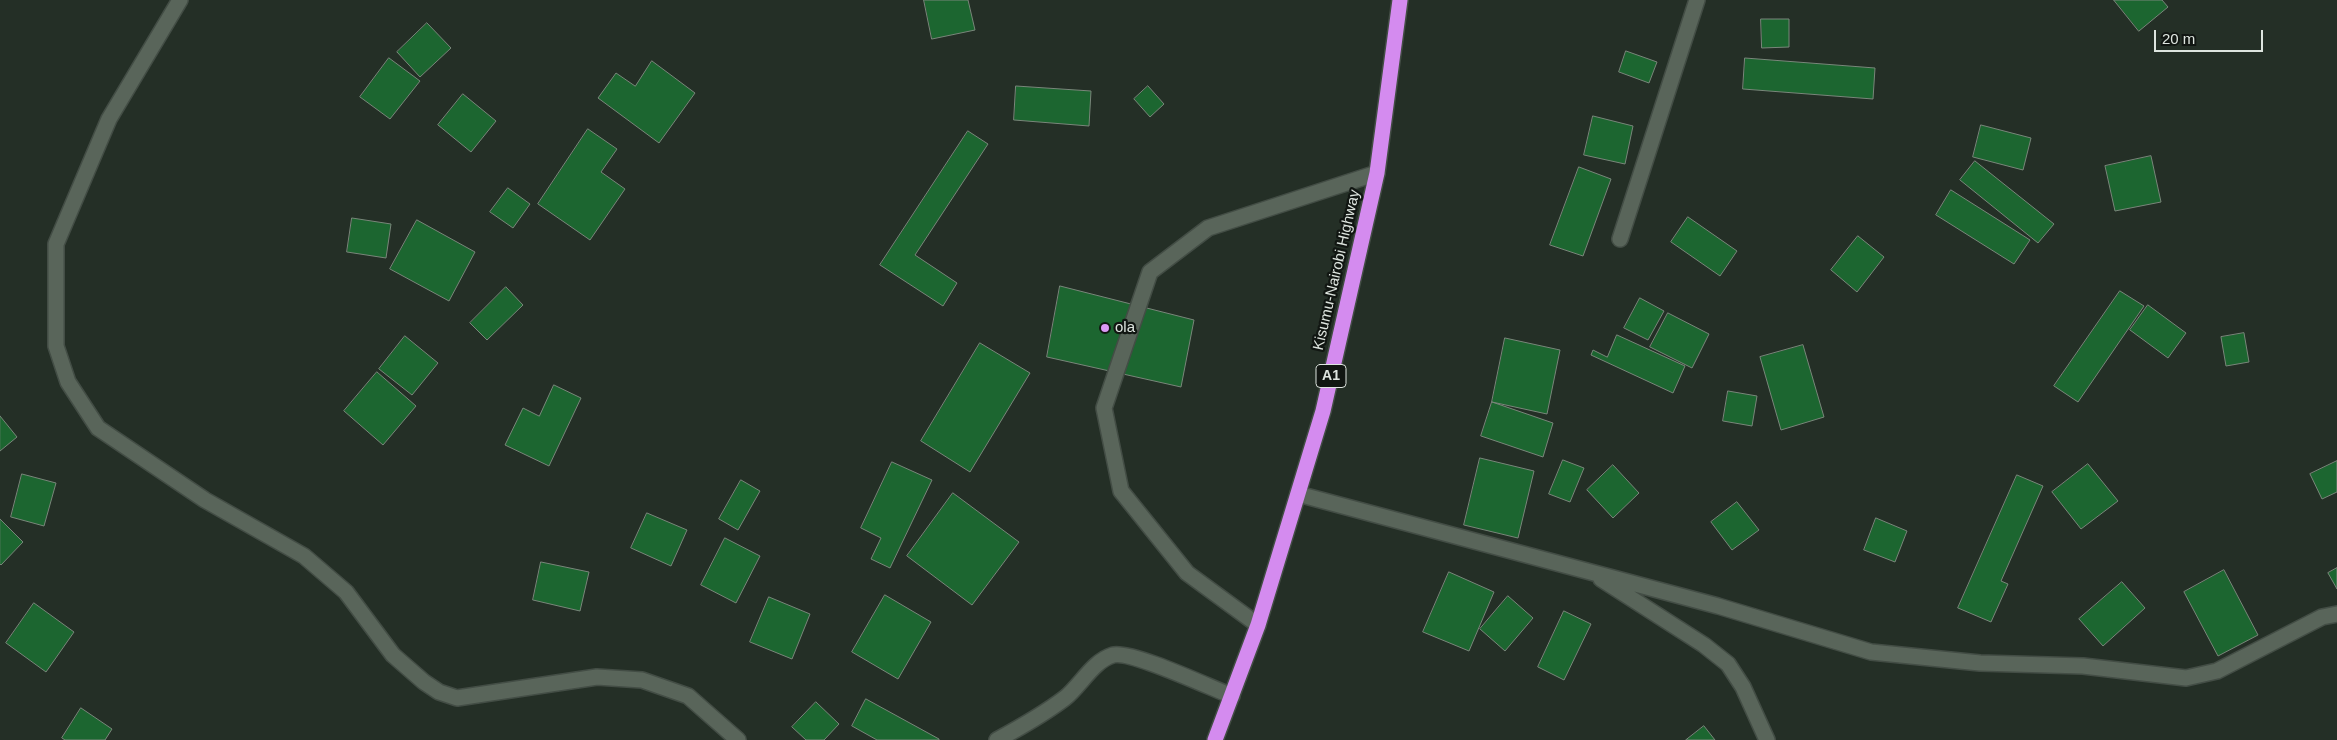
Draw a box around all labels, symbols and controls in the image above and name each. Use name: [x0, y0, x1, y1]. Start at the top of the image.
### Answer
scale bar: [2157, 20, 2266, 52]
text: 20 m: [2162, 30, 2195, 47]
street label: Kisumu-Nairobi Highway: [1310, 188, 1364, 352]
place label: ola: [1115, 319, 1135, 337]
marker: ola: [1099, 322, 1111, 334]
road number: A1: [1316, 364, 1346, 388]

